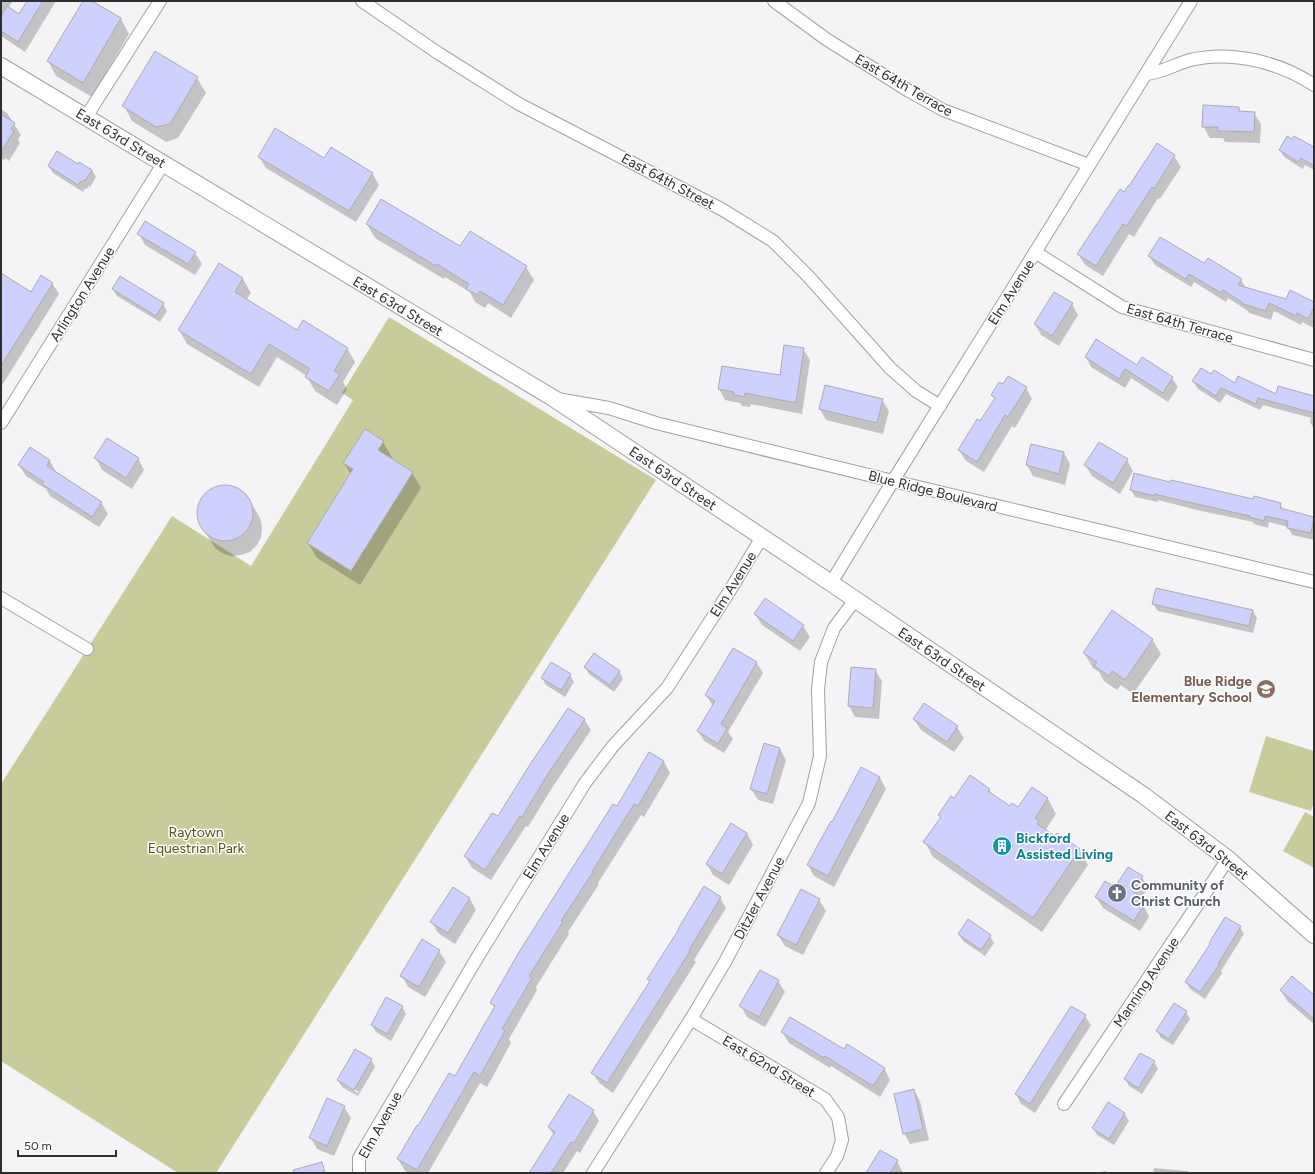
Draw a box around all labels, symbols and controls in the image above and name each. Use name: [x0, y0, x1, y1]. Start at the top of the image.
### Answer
street label: East 64th Terrace: [852, 51, 956, 121]
street label: East 63rd Street: [73, 105, 169, 172]
street label: East 64th Street: [618, 150, 717, 213]
street label: Arlington Avenue: [46, 243, 119, 345]
street label: Elm Avenue: [985, 256, 1038, 328]
street label: East 63rd Street: [350, 273, 446, 340]
street label: East 64th Terrace: [1125, 300, 1236, 347]
street label: East 63rd Street: [626, 443, 720, 514]
street label: Blue Ridge Boulevard: [867, 467, 999, 516]
street label: Elm Avenue: [707, 548, 760, 620]
street label: East 63rd Street: [895, 624, 989, 695]
place label: Blue Ridge Elementary School: [1131, 673, 1252, 706]
school or university icon: Blue Ridge Elementary School: [1255, 678, 1277, 700]
street label: East 63rd Street: [1161, 807, 1252, 883]
street label: Elm Avenue: [520, 810, 573, 882]
park label: Raytown Equestrian Park: [148, 824, 245, 857]
place label: Bickford Assisted Living: [1016, 830, 1113, 863]
building icon: Bickford Assisted Living: [991, 835, 1013, 857]
street label: Ditzler Avenue: [731, 854, 789, 943]
place label: Community of Christ Church: [1131, 877, 1224, 910]
church icon: Community of Christ Church: [1106, 882, 1128, 904]
street label: Manning Avenue: [1110, 934, 1183, 1030]
street label: East 62nd Street: [719, 1032, 818, 1101]
street label: Elm Avenue: [355, 1088, 406, 1162]
scale bar: [18, 1132, 116, 1158]
text: 50 m: [24, 1139, 52, 1153]

